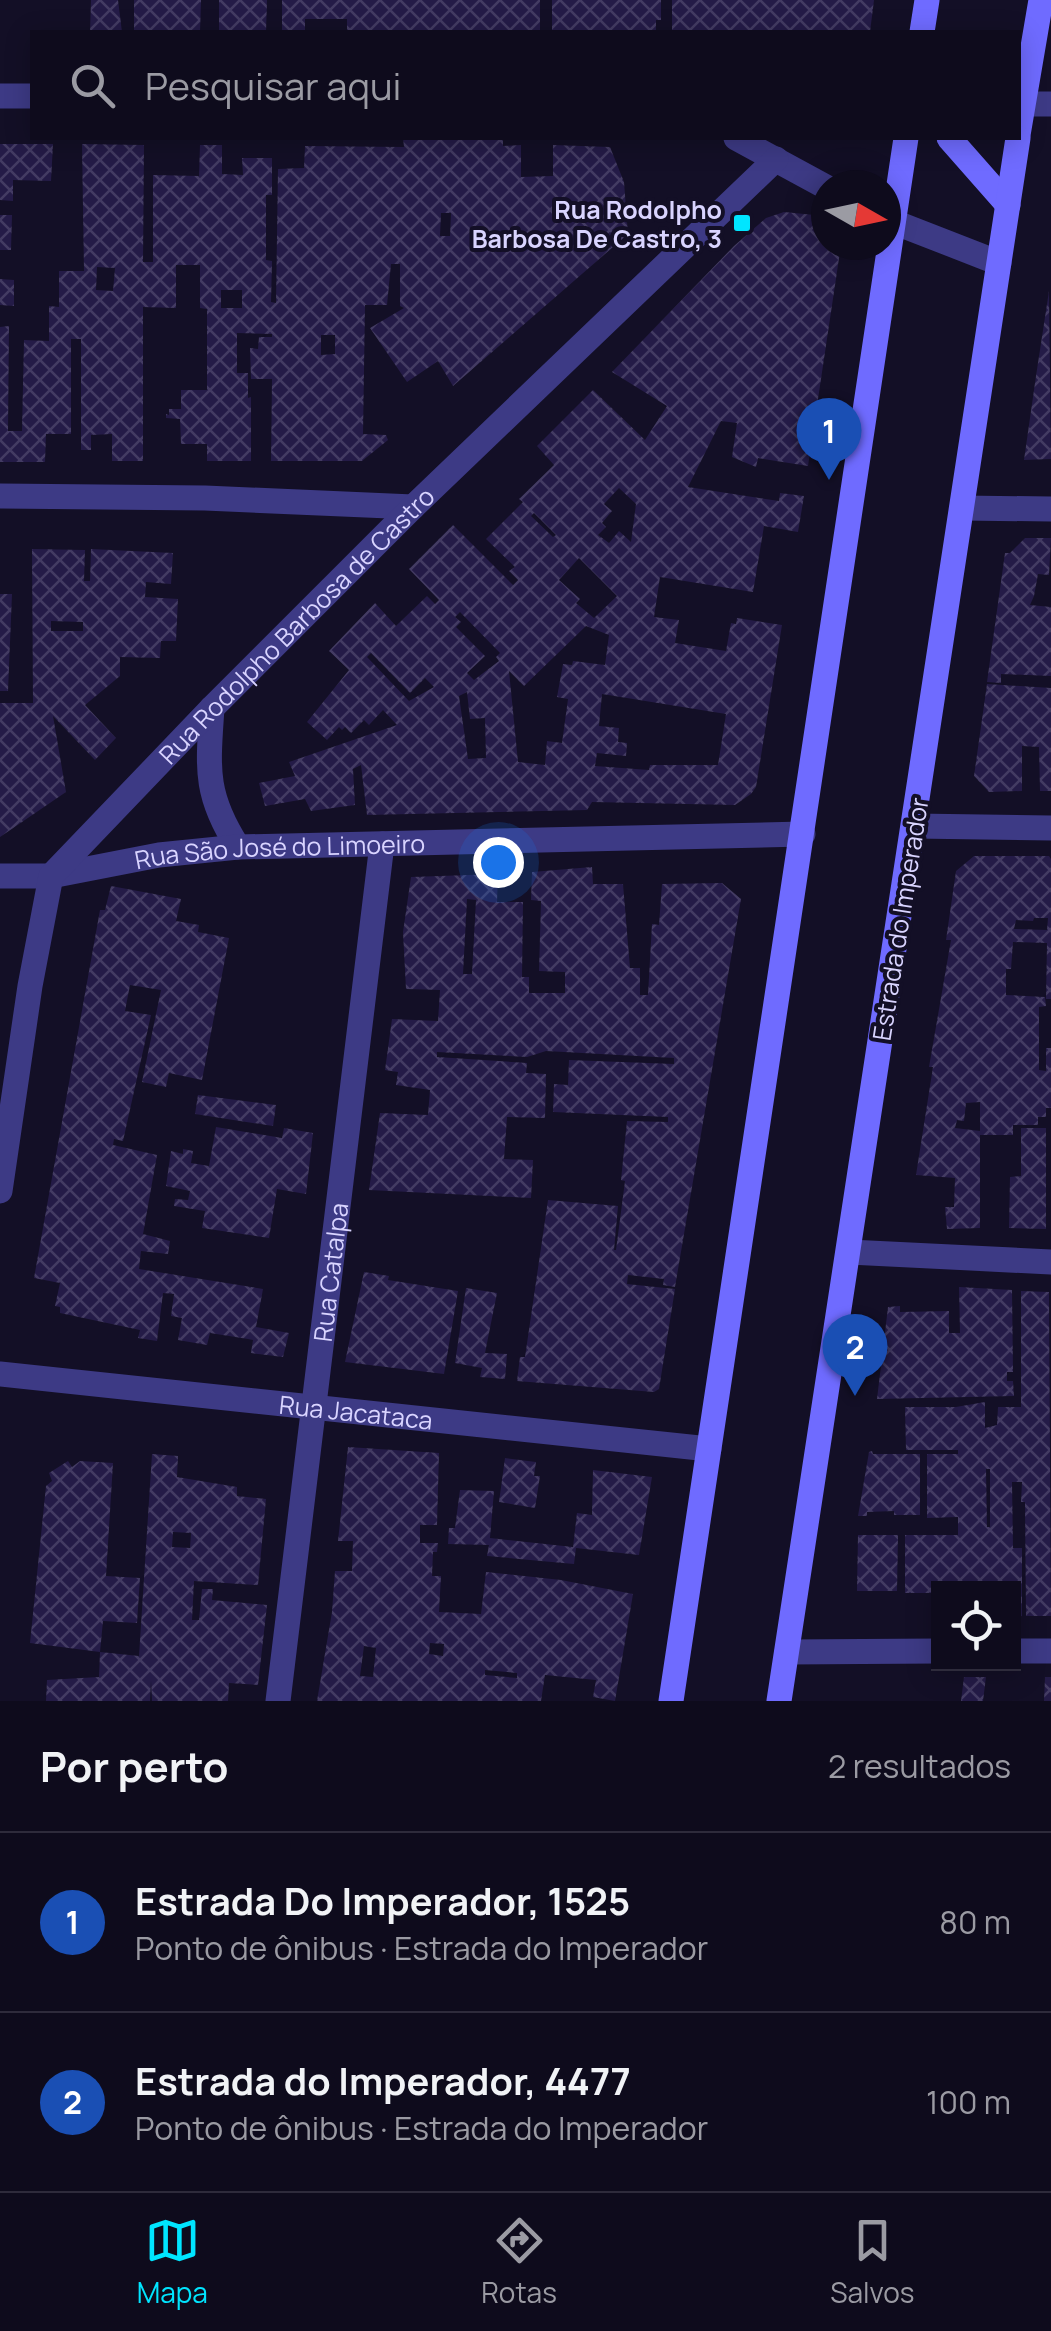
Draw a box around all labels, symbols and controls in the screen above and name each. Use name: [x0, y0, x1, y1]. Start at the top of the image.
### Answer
search box: [30, 30, 1021, 140]
icon: search: [65, 58, 120, 113]
text: Pesquisar aqui: [145, 59, 401, 111]
north arrow: [811, 170, 901, 260]
place label: Rua Rodolpho Barbosa De Castro, 3: [472, 192, 722, 256]
marker: Rua Rodolpho Barbosa De Castro, 3: [731, 212, 753, 234]
pin: 1: [796, 398, 862, 480]
street label: Rua Rodolpho Barbosa de Castro: [150, 479, 442, 771]
street label: Estrada do Imperador: [864, 795, 936, 1043]
street label: Rua São José do Limoeiro: [132, 825, 425, 877]
your location: [473, 837, 524, 888]
street label: Rua Catalpa: [304, 1201, 356, 1344]
pin: 2: [822, 1314, 888, 1396]
street label: Rua Jacataca: [277, 1386, 435, 1437]
map controls: [931, 1581, 1021, 1671]
button: locate: [931, 1581, 1021, 1671]
text: Por perto: [40, 1737, 228, 1795]
text: 2 resultados: [828, 1744, 1011, 1788]
text: Estrada Do Imperador, 1525: [135, 1874, 630, 1926]
text: 1: [65, 1900, 80, 1944]
text: 80 m: [939, 1900, 1011, 1944]
text: Ponto de ônibus · Estrada do Imperador: [135, 1926, 708, 1970]
text: Estrada do Imperador, 4477: [135, 2054, 631, 2106]
text: 2: [63, 2080, 82, 2124]
text: 100 m: [926, 2080, 1011, 2124]
text: Ponto de ônibus · Estrada do Imperador: [135, 2106, 708, 2150]
tab: Mapa: [137, 2213, 208, 2311]
tab: Rotas: [481, 2213, 557, 2311]
tab: Salvos: [830, 2213, 914, 2311]

